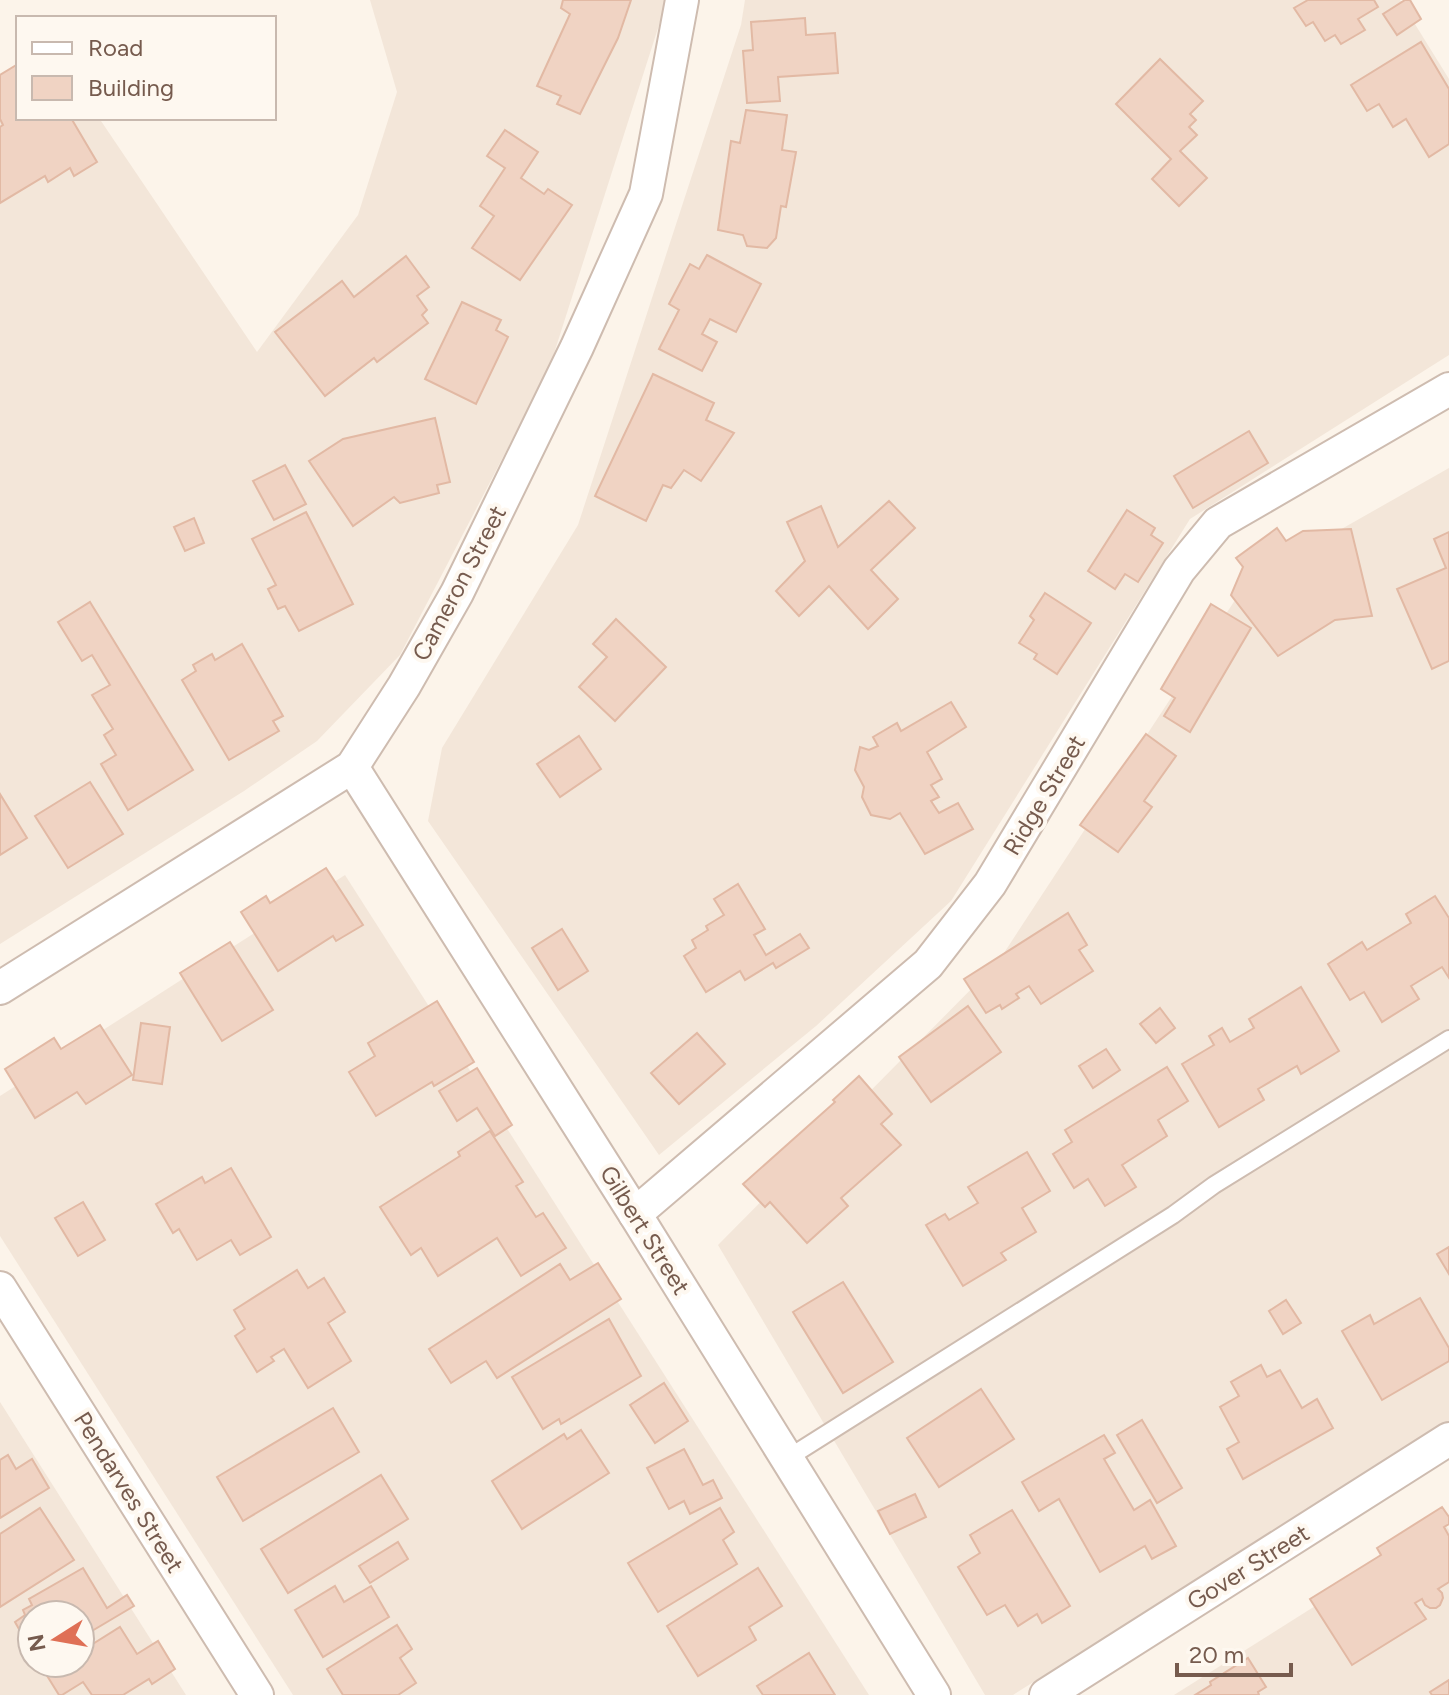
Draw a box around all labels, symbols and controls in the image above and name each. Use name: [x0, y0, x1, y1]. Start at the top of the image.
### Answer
legend: [16, 16, 276, 120]
text: Road: [88, 33, 143, 62]
text: Building: [88, 73, 174, 102]
street label: Cameron Street: [406, 500, 512, 666]
street label: Ridge Street: [997, 730, 1091, 860]
street label: Gilbert Street: [594, 1160, 696, 1300]
street label: Pendarves Street: [68, 1406, 190, 1578]
street label: Gover Street: [1182, 1518, 1314, 1616]
north arrow: [16, 1599, 96, 1679]
scale bar: [1177, 1627, 1291, 1677]
text: N: [22, 1632, 52, 1654]
text: 20 m: [1189, 1640, 1244, 1669]

